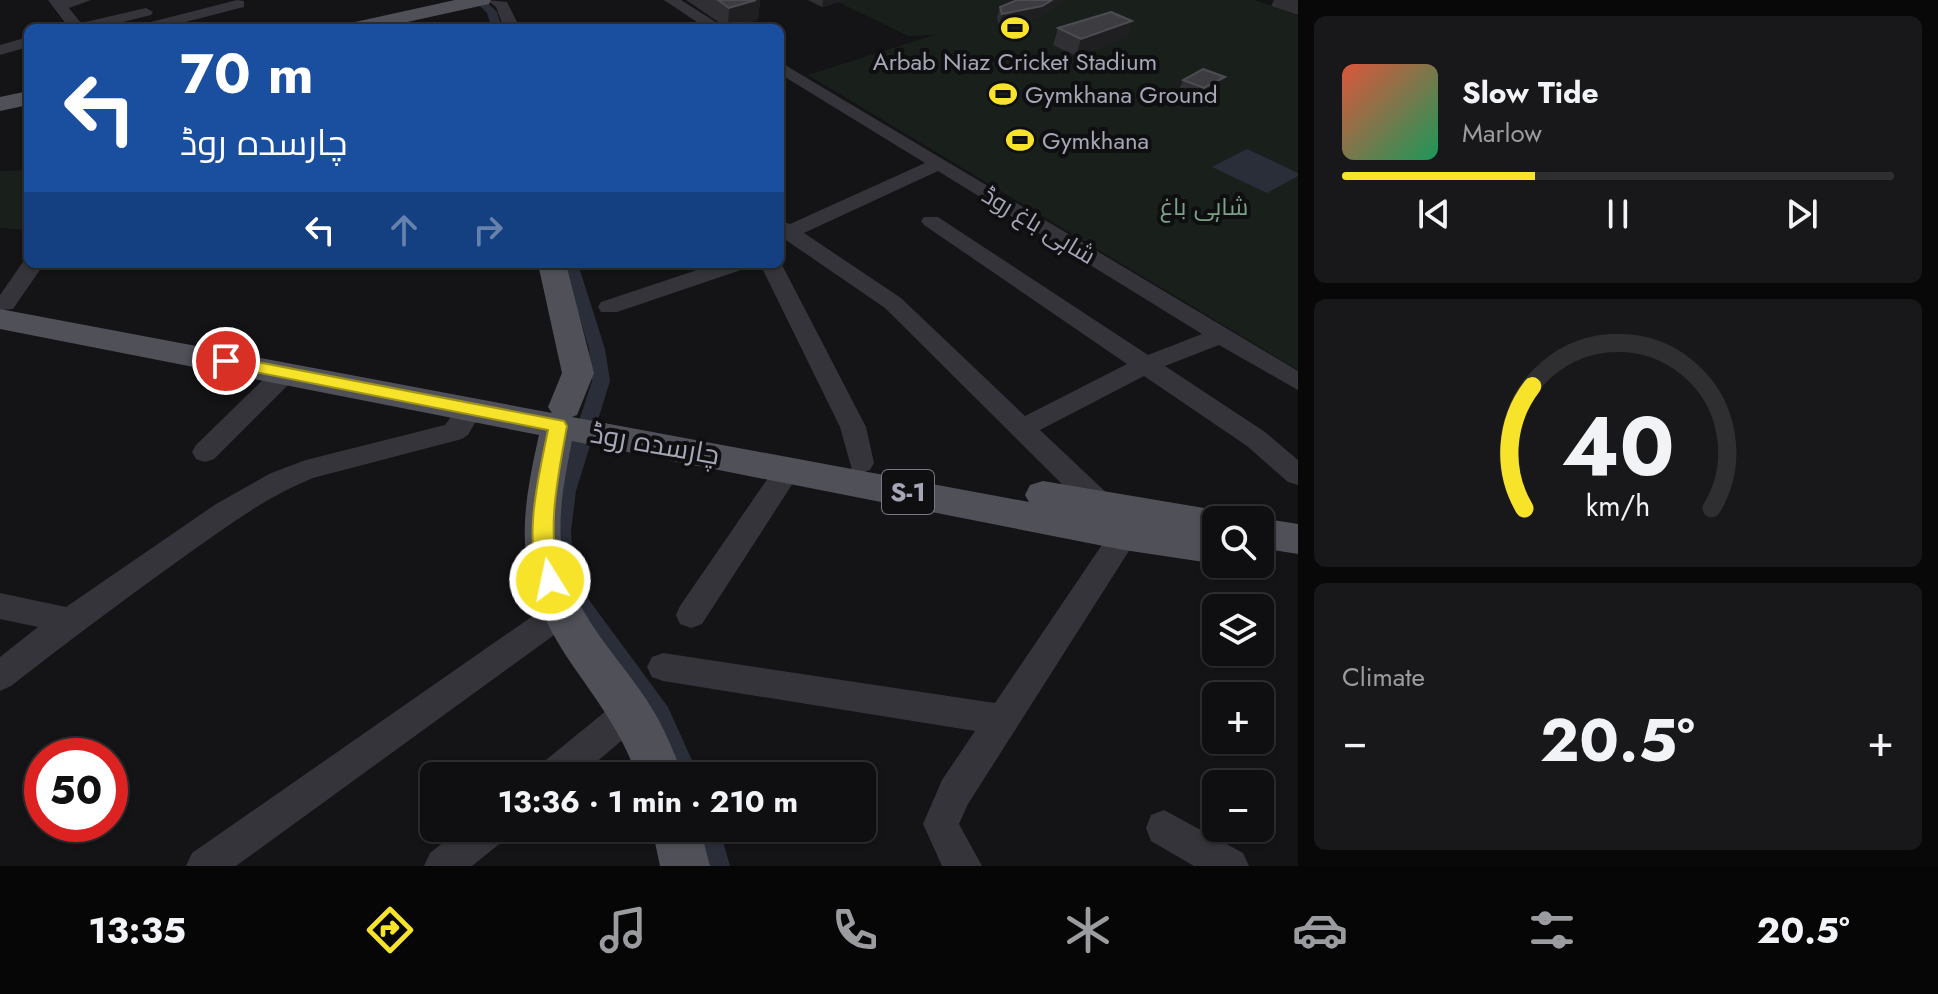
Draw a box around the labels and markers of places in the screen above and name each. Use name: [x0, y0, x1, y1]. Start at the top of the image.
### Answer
sports icon: Arbab Niaz Cricket Stadium: [1000, 13, 1030, 43]
place label: Arbab Niaz Cricket Stadium: [873, 44, 1157, 79]
place label: Gymkhana Ground: [1025, 77, 1218, 112]
sports icon: Gymkhana Ground: [988, 79, 1018, 109]
place label: Gymkhana: [1042, 123, 1149, 158]
sports icon: Gymkhana: [1005, 125, 1035, 155]
pin: [192, 327, 260, 395]

